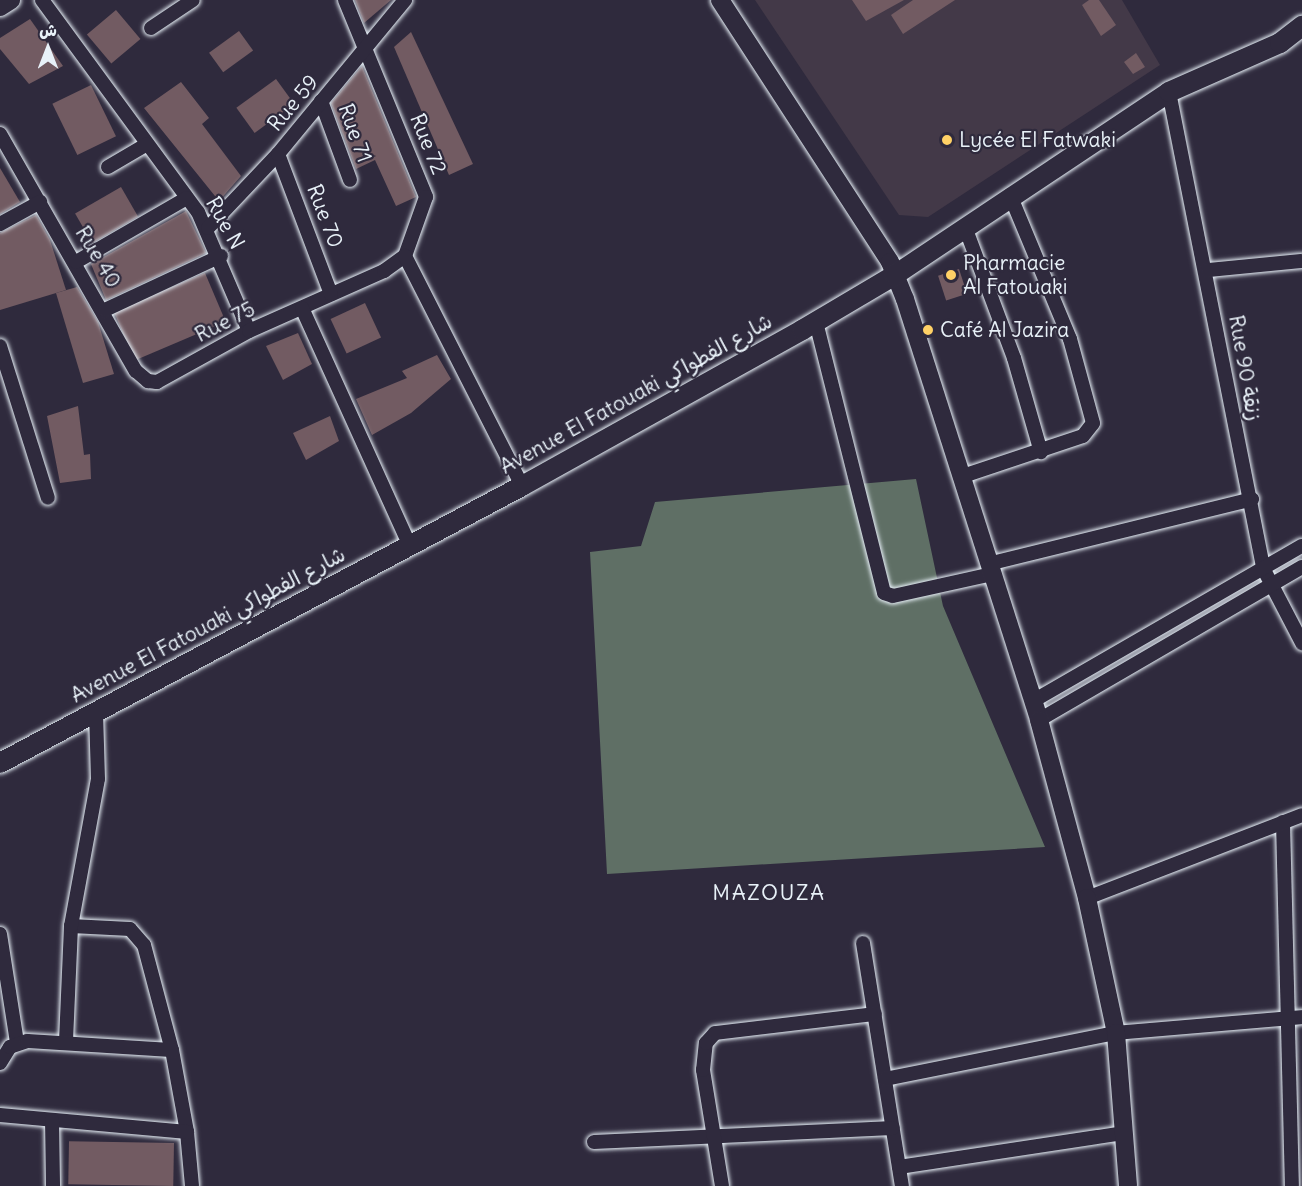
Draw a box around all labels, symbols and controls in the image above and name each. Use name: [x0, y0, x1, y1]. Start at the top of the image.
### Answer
north arrow: [18, 18, 78, 78]
text: ش: [39, 20, 57, 40]
street label: Rue 59: [262, 70, 324, 136]
street label: Rue 71: [333, 100, 377, 166]
street label: Rue 72: [404, 110, 452, 178]
place label: Lycée El Fatwaki: [959, 127, 1116, 153]
marker: Lycée El Fatwaki: [940, 133, 954, 147]
street label: Rue 70: [301, 181, 349, 251]
street label: Rue N: [200, 192, 250, 254]
street label: Rue 40: [70, 222, 126, 292]
place label: Pharmacie Al Fatouaki: [963, 250, 1068, 300]
marker: Pharmacie Al Fatouaki: [944, 268, 958, 282]
street label: Rue 75: [191, 296, 259, 348]
street label: Avenue El Fatouaki شارع الفطواكي: [496, 309, 776, 479]
street label: Rue 90 زنقة: [1223, 313, 1267, 423]
place label: Café Al Jazira: [940, 317, 1069, 343]
marker: Café Al Jazira: [921, 323, 935, 337]
street label: Avenue El Fatouaki شارع الفطواكي: [66, 542, 350, 708]
district label: MAZOUZA: [712, 880, 826, 906]

